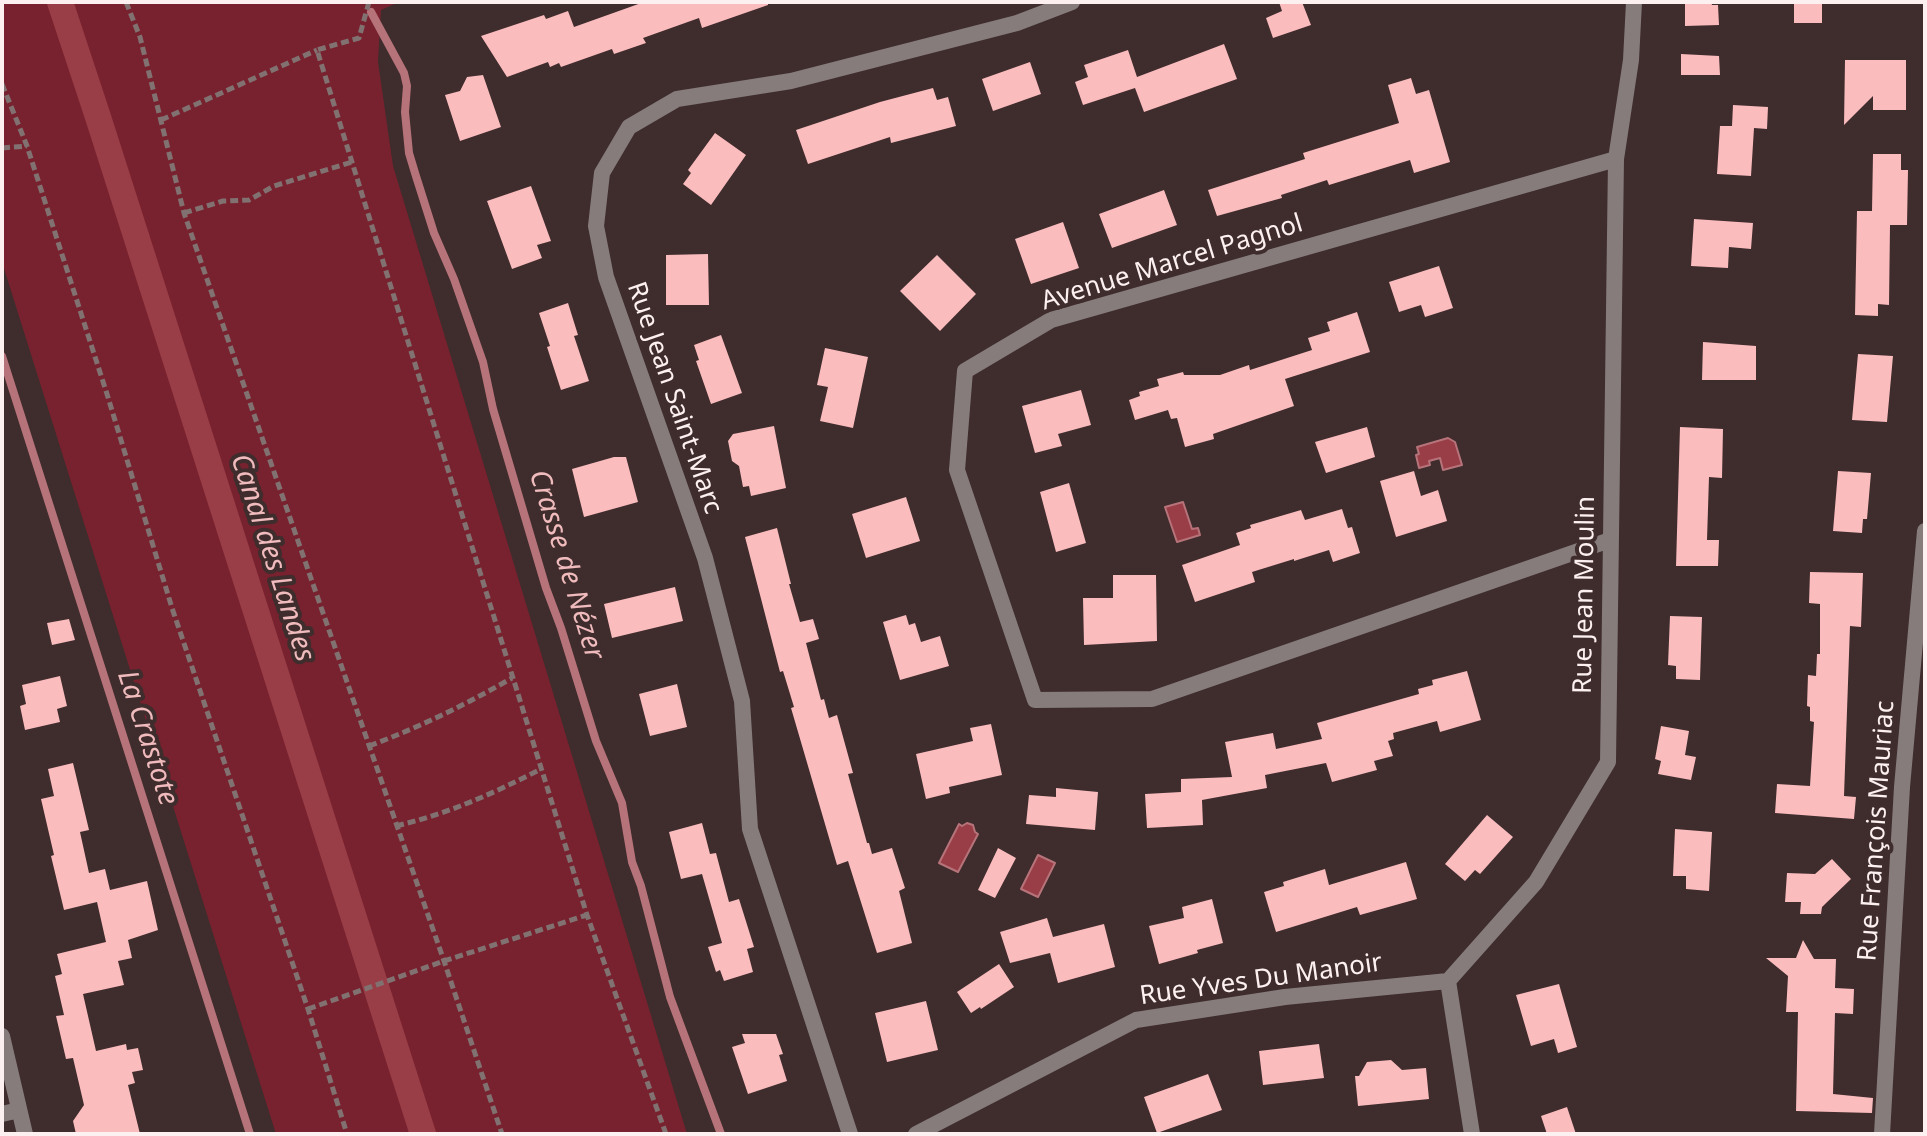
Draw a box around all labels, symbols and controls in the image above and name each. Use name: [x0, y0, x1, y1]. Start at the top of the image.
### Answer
street label: Avenue Marcel Pagnol: [1037, 208, 1307, 318]
street label: Rue Jean Saint-Marc: [620, 278, 728, 518]
water label: Canal des Landes: [223, 450, 321, 666]
water label: Crasse de Nézer: [521, 466, 611, 664]
street label: Rue Jean Moulin: [1568, 496, 1602, 694]
water label: La Crastote: [109, 666, 185, 810]
street label: Rue François Mauriac: [1852, 700, 1902, 962]
street label: Rue Yves Du Manoir: [1138, 948, 1384, 1012]

